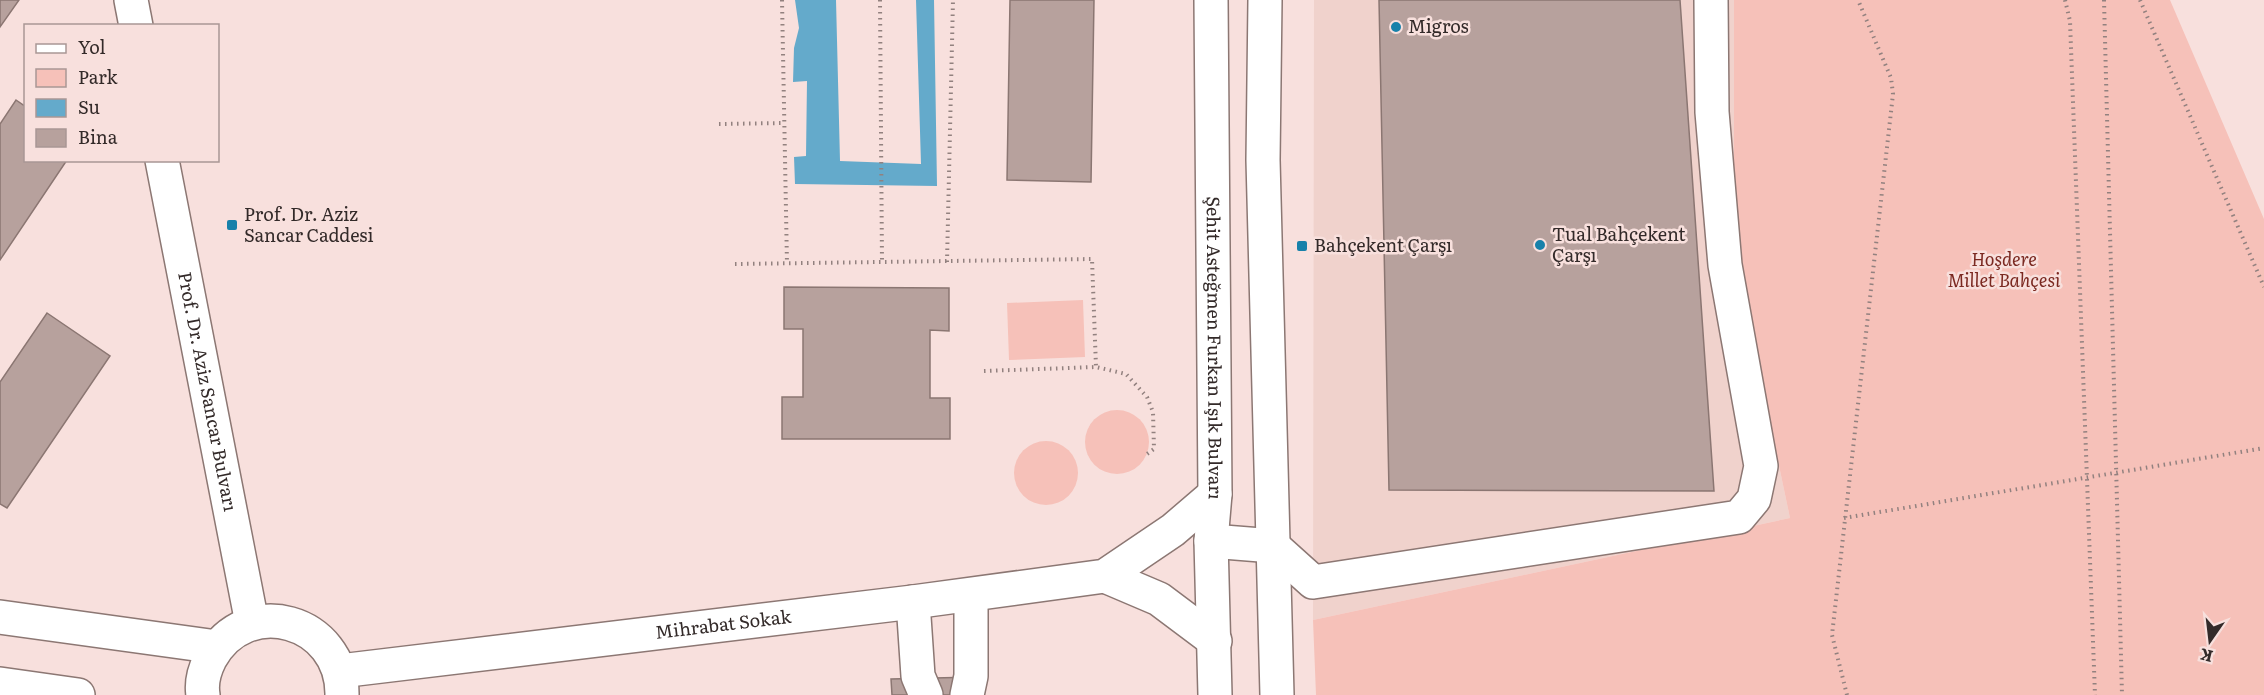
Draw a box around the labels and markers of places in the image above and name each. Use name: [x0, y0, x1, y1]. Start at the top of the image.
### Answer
place label: Migros: [1408, 12, 1469, 39]
marker: Migros: [1389, 20, 1403, 34]
place label: Prof. Dr. Aziz Sancar Caddesi: [244, 200, 373, 248]
marker: Prof. Dr. Aziz Sancar Caddesi: [225, 218, 239, 232]
place label: Tual Bahçekent Çarşı: [1552, 220, 1686, 268]
place label: Bahçekent Çarşı: [1314, 231, 1452, 258]
marker: Tual Bahçekent Çarşı: [1533, 238, 1547, 252]
marker: Bahçekent Çarşı: [1295, 239, 1309, 253]

